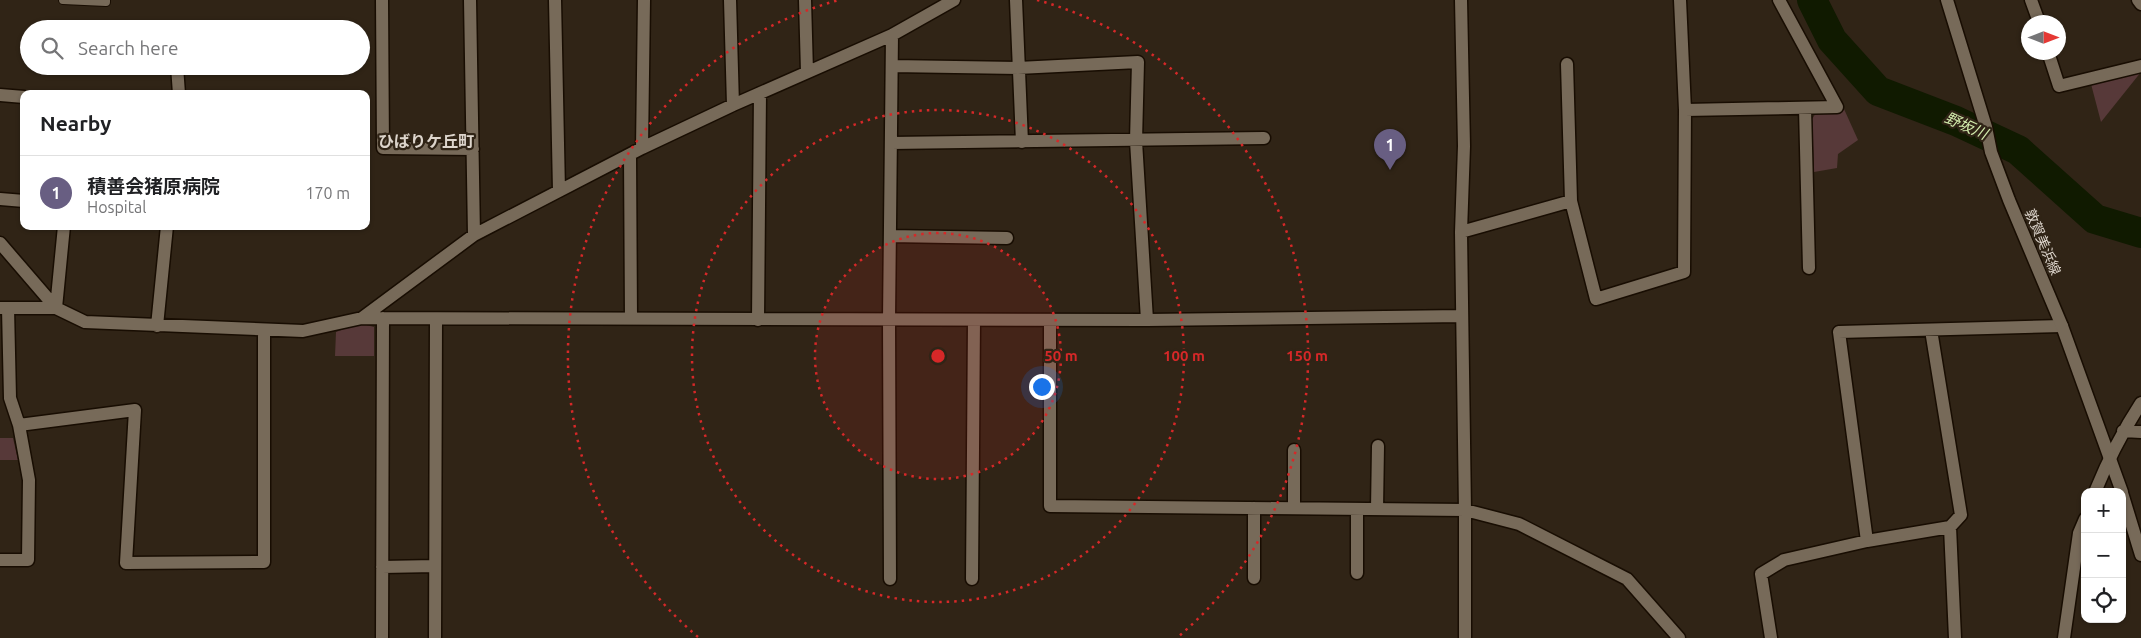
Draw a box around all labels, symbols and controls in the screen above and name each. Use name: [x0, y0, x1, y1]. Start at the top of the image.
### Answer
north arrow: [2021, 15, 2066, 60]
search box: [20, 20, 370, 75]
icon: search: [38, 34, 66, 62]
text: Search here: [78, 37, 178, 59]
water label: 野坂川: [1942, 109, 1992, 143]
text: Nearby: [40, 111, 111, 135]
pin: 1: [1374, 129, 1406, 170]
district label: ひばりケ丘町: [378, 132, 474, 150]
text: 積善会猪原病院: [87, 175, 220, 197]
text: 1: [51, 184, 61, 202]
text: 170 m: [305, 184, 350, 202]
text: Hospital: [87, 198, 146, 216]
street label: 敦賀美浜線: [2022, 207, 2064, 277]
centre of rings: [929, 347, 947, 365]
text: 50 m: [1044, 347, 1078, 364]
text: 100 m: [1163, 347, 1205, 364]
text: 150 m: [1286, 347, 1328, 364]
your location: [1029, 374, 1055, 400]
map controls: [2081, 488, 2126, 623]
button: +: [2081, 488, 2126, 533]
button: −: [2081, 533, 2126, 578]
button: locate: [2081, 578, 2126, 623]

